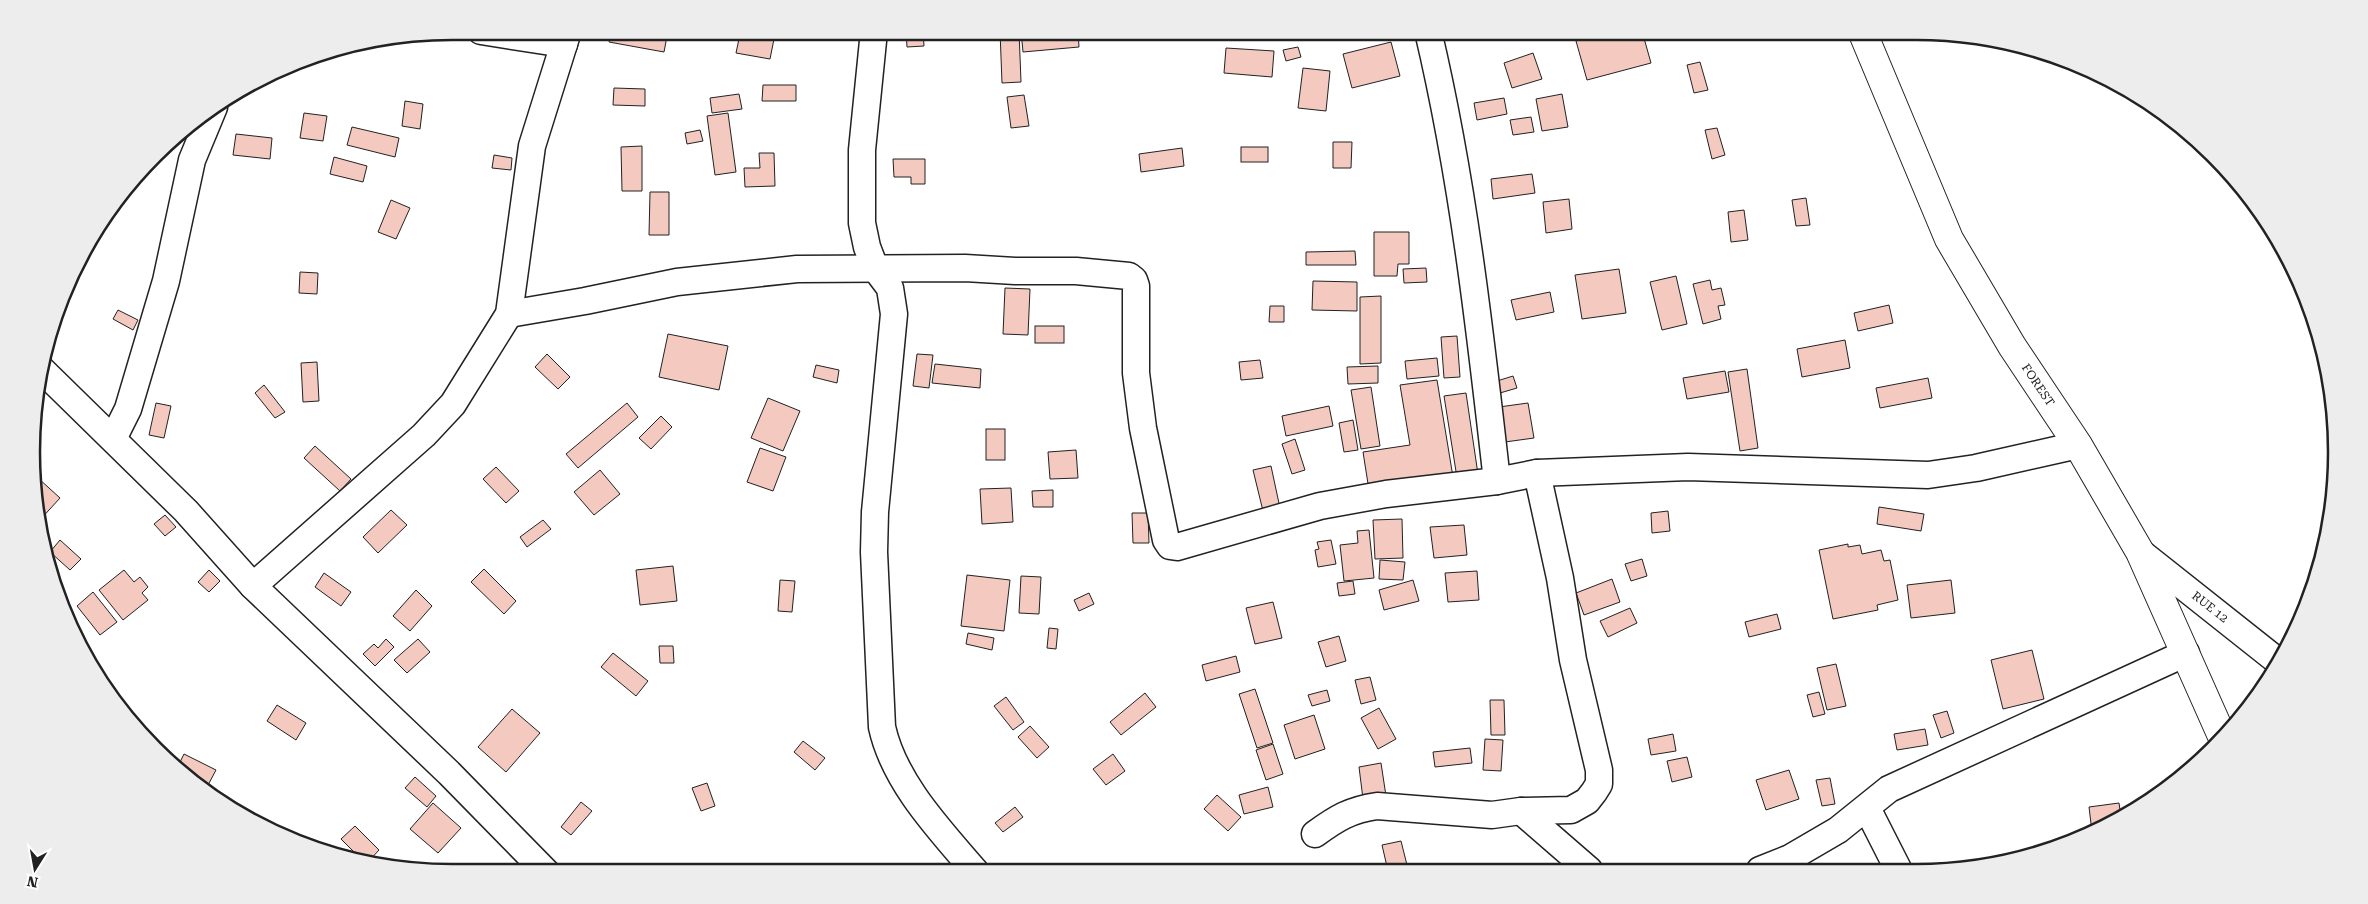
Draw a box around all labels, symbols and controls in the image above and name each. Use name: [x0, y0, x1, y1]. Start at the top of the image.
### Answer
street label: FOREST: [2019, 361, 2057, 409]
street label: RUE 12: [2189, 589, 2231, 626]
north arrow: [10, 844, 60, 894]
text: N: [25, 873, 39, 891]

